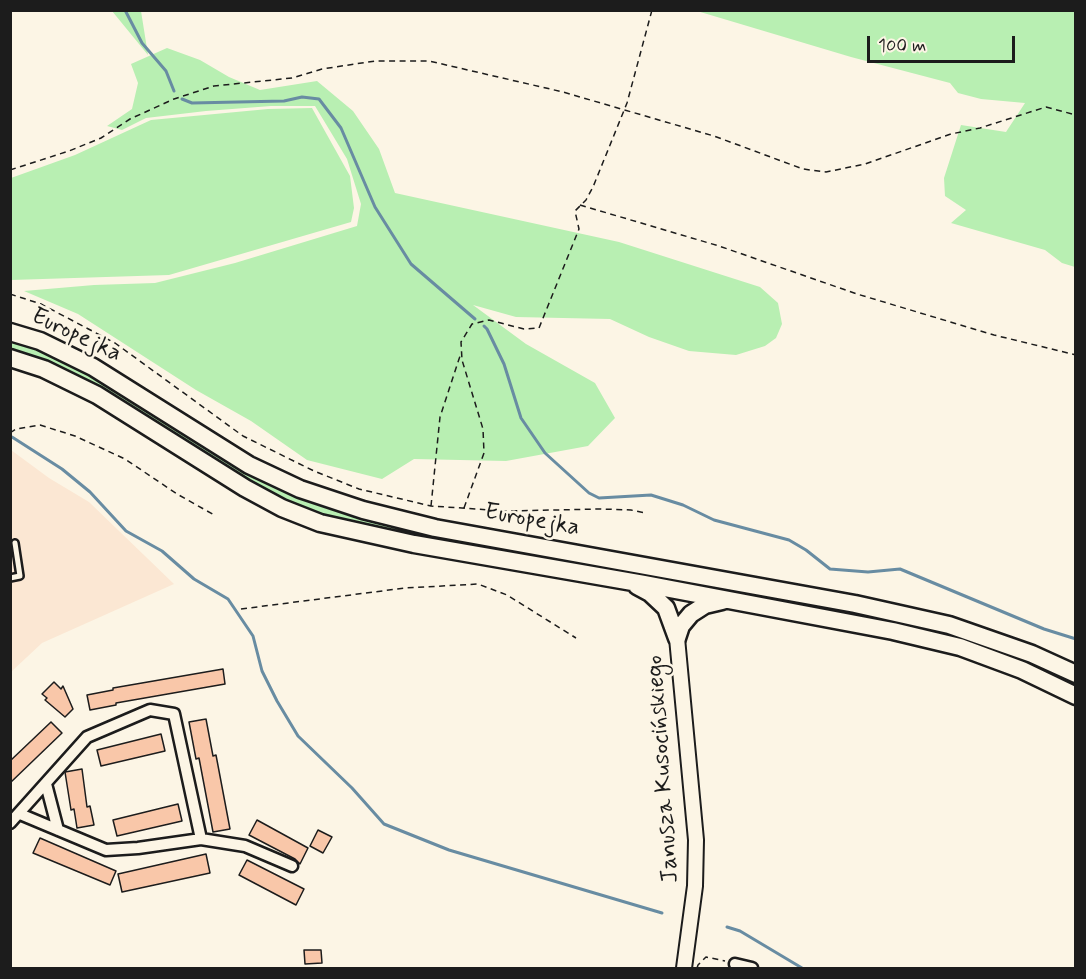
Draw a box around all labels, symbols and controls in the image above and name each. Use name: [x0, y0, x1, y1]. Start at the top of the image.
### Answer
scale bar: [870, 24, 1018, 62]
text: 100 m: [878, 34, 926, 58]
street label: Europejka: [26, 303, 126, 369]
street label: Europejka: [482, 498, 582, 544]
street label: Janusza Kusocińskiego: [642, 654, 686, 884]

